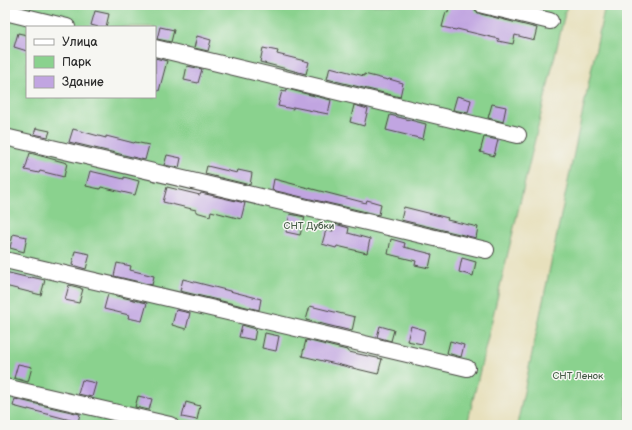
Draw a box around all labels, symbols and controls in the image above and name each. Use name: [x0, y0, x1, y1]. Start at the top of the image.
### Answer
legend: [26, 26, 156, 98]
text: Улица: [62, 35, 98, 50]
text: Парк: [62, 55, 92, 70]
text: Здание: [62, 75, 104, 90]
park label: СНТ Дубки: [284, 220, 334, 232]
park label: СНТ Ленок: [553, 370, 604, 382]

